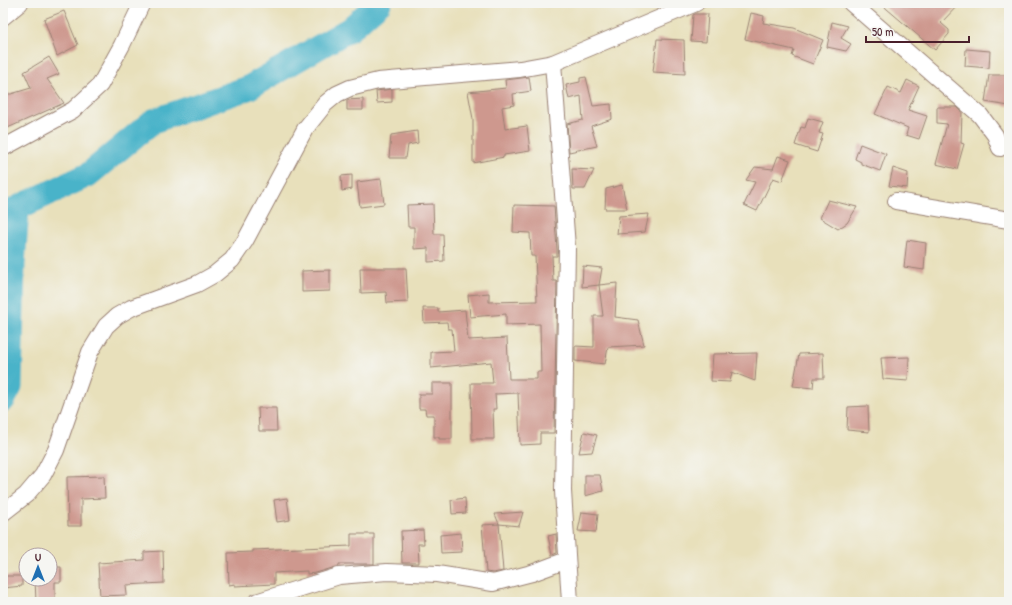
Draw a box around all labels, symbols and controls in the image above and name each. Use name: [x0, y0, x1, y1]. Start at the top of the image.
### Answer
scale bar: [866, 18, 969, 44]
text: 50 m: [872, 23, 893, 40]
north arrow: [18, 547, 58, 587]
text: U: [35, 550, 41, 564]

